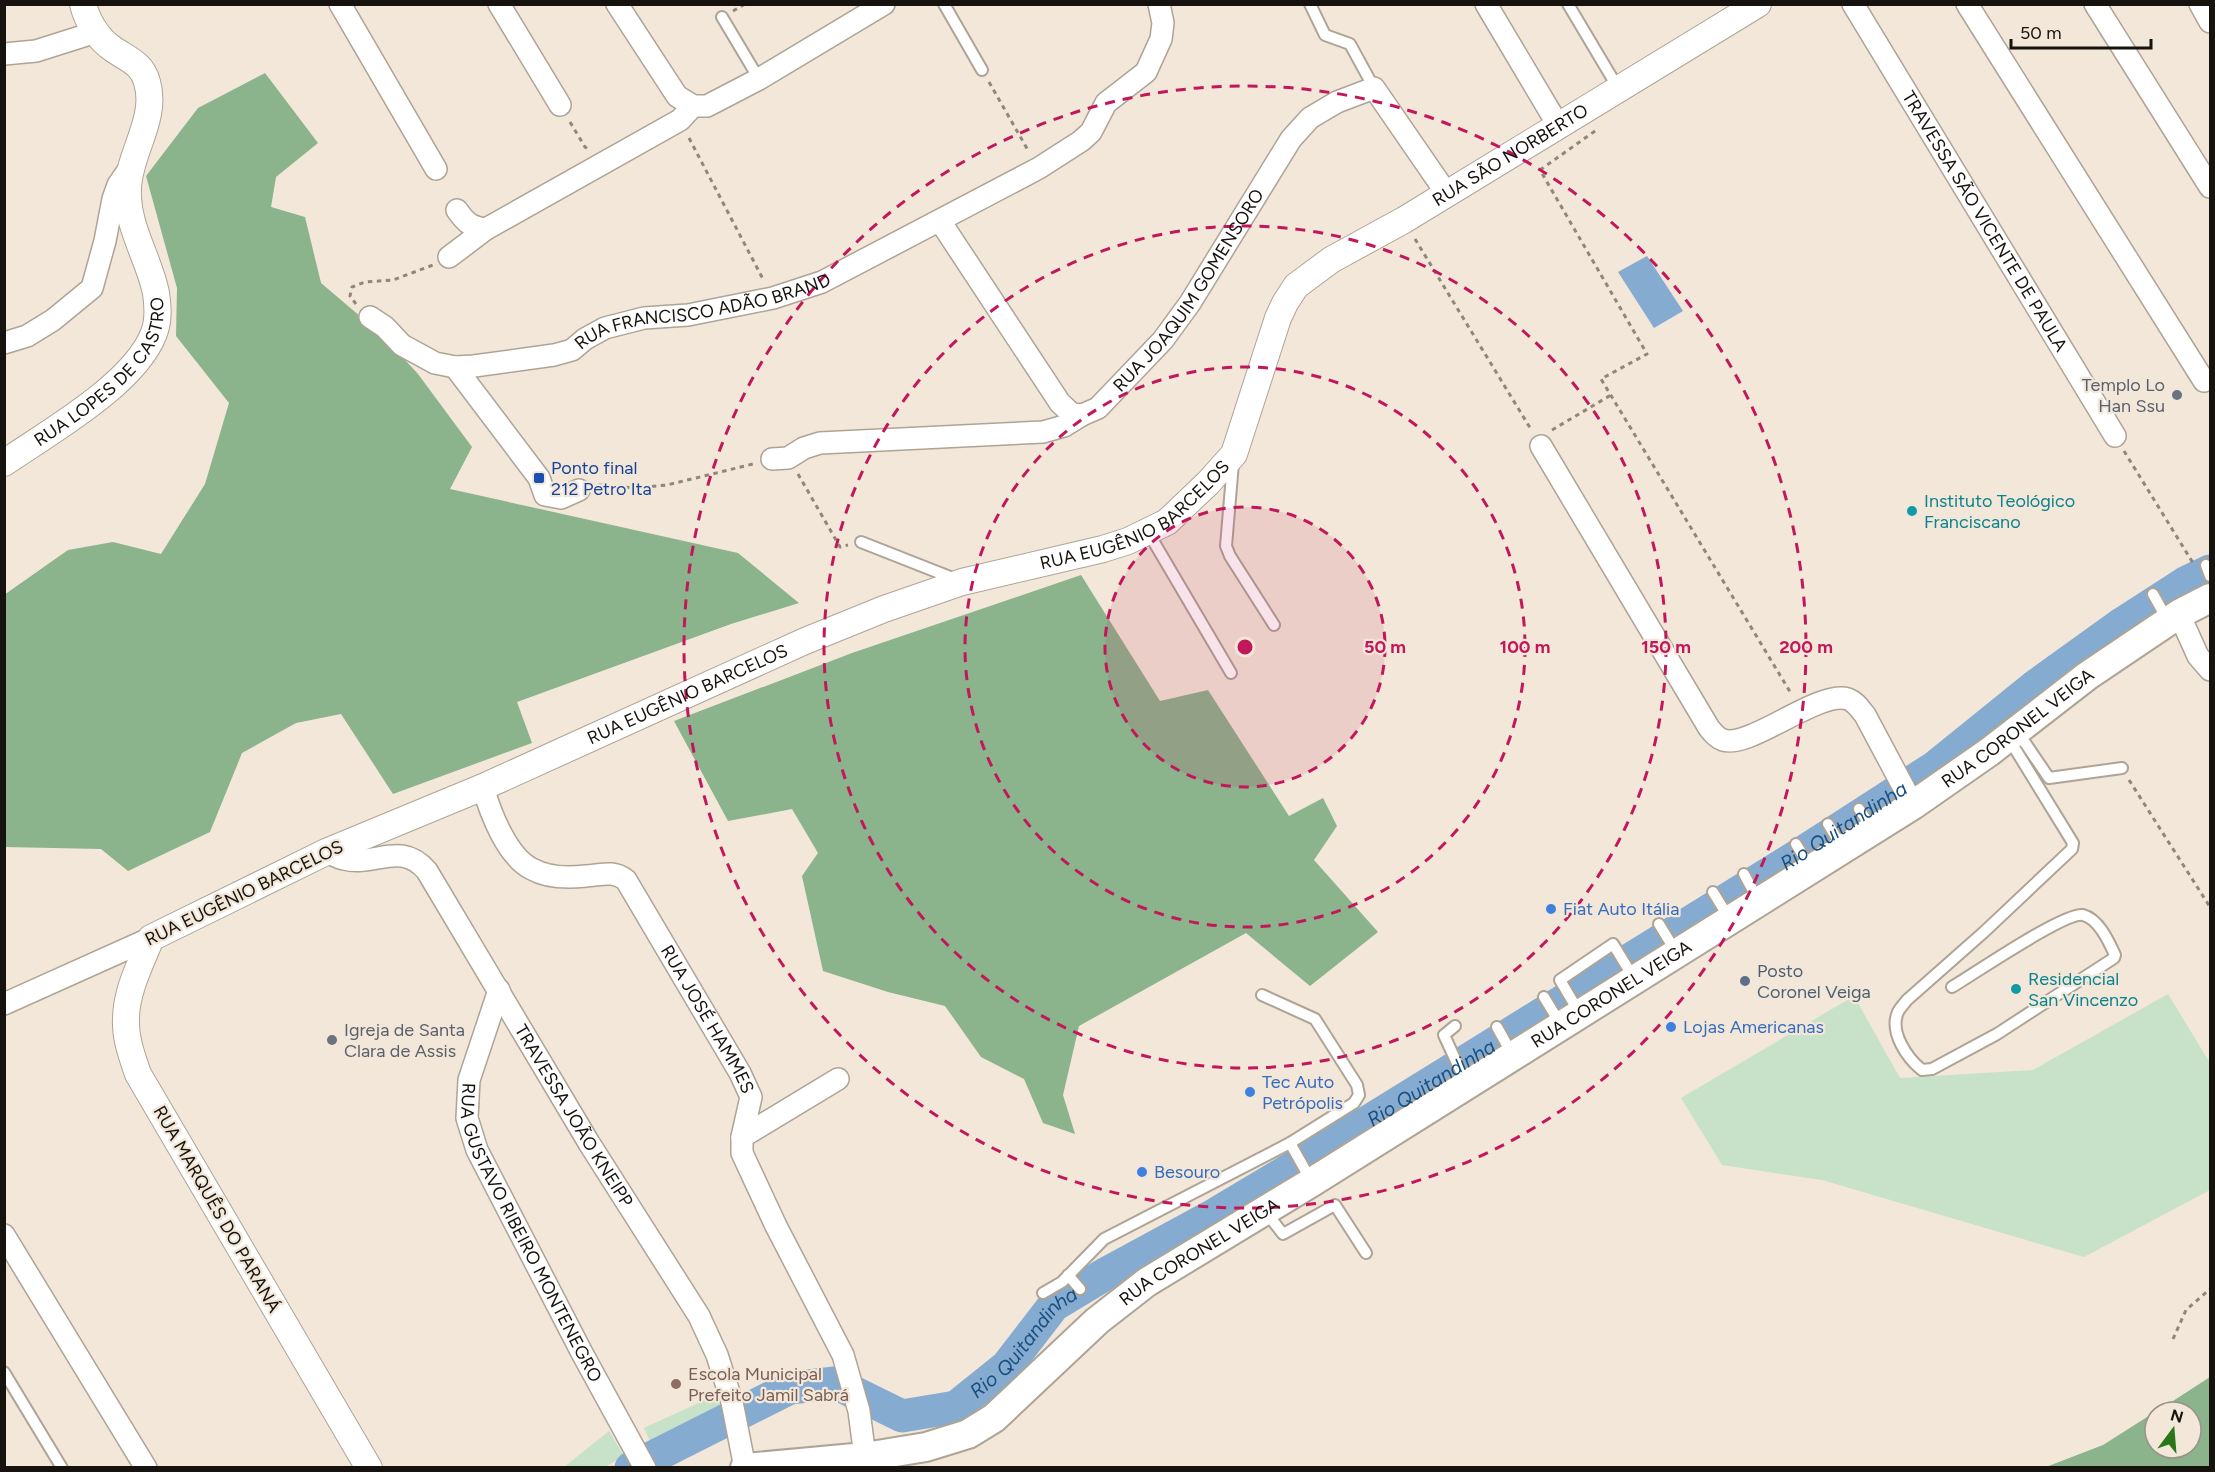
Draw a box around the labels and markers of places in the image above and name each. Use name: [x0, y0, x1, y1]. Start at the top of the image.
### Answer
place label: Templo Lo Han Ssu: [2082, 374, 2165, 417]
marker: Templo Lo Han Ssu: [2170, 388, 2184, 402]
place label: Ponto final 212 Petro Ita: [551, 457, 652, 500]
marker: Ponto final 212 Petro Ita: [532, 471, 546, 485]
place label: Instituto Teológico Franciscano: [1924, 490, 2075, 533]
marker: Instituto Teológico Franciscano: [1905, 504, 1919, 518]
centre of rings: [1235, 637, 1255, 657]
place label: Fiat Auto Itália: [1563, 898, 1679, 920]
marker: Fiat Auto Itália: [1544, 902, 1558, 916]
place label: Posto Coronel Veiga: [1757, 960, 1871, 1003]
place label: Residencial San Vincenzo: [2028, 968, 2138, 1011]
marker: Posto Coronel Veiga: [1738, 974, 1752, 988]
marker: Residencial San Vincenzo: [2009, 982, 2023, 996]
place label: Lojas Americanas: [1683, 1016, 1824, 1038]
place label: Igreja de Santa Clara de Assis: [344, 1019, 465, 1062]
marker: Lojas Americanas: [1664, 1020, 1678, 1034]
marker: Igreja de Santa Clara de Assis: [325, 1033, 339, 1047]
place label: Tec Auto Petrópolis: [1262, 1071, 1343, 1114]
marker: Tec Auto Petrópolis: [1243, 1085, 1257, 1099]
place label: Besouro: [1154, 1161, 1220, 1183]
marker: Besouro: [1135, 1165, 1149, 1179]
place label: Escola Municipal Prefeito Jamil Sabrá: [688, 1363, 849, 1406]
marker: Escola Municipal Prefeito Jamil Sabrá: [669, 1377, 683, 1391]

